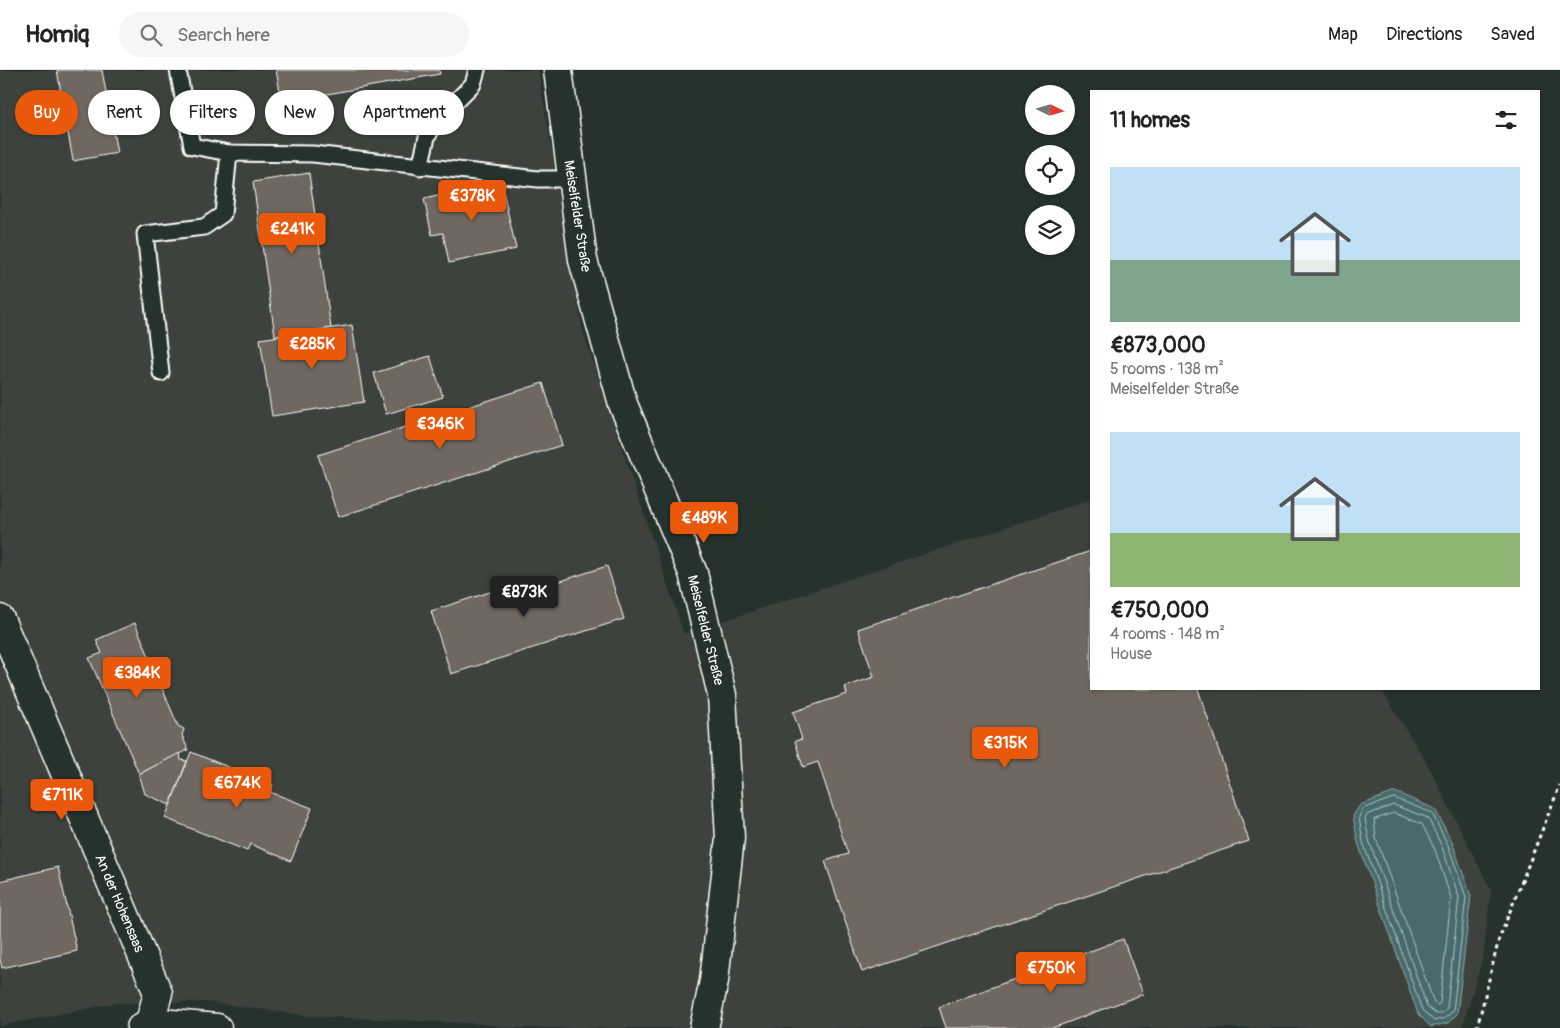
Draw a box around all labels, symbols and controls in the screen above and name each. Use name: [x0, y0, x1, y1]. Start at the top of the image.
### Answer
search box: [119, 12, 469, 57]
text: Homiq: [25, 20, 89, 49]
icon: search: [137, 21, 165, 49]
text: Search here: [177, 23, 270, 47]
text: Map: [1328, 23, 1358, 46]
text: Directions: [1386, 23, 1462, 46]
text: Saved: [1490, 23, 1535, 46]
north arrow: [1025, 85, 1075, 135]
map controls: [1025, 85, 1075, 255]
chip: Buy: [15, 90, 78, 135]
chip: Rent: [88, 90, 160, 135]
chip: Filters: [170, 90, 255, 135]
chip: New: [265, 90, 334, 135]
chip: Apartment: [344, 90, 464, 135]
icon: filters: [1492, 106, 1520, 134]
text: 11 homes: [1110, 107, 1190, 134]
button: locate: [1025, 145, 1075, 195]
street label: Meiselfelder Straße: [560, 159, 595, 273]
pin: €378K: [437, 180, 507, 222]
text: €378K: [449, 186, 495, 206]
icon: home: [1270, 199, 1360, 289]
button: layers: [1025, 205, 1075, 255]
pin: €241K: [257, 212, 327, 255]
text: €241K: [270, 219, 314, 239]
pin: €285K: [277, 328, 347, 370]
text: €873,000: [1110, 332, 1206, 359]
text: €285K: [289, 334, 335, 354]
text: 5 rooms · 138 m²: [1110, 359, 1224, 379]
text: Meiselfelder Straße: [1110, 379, 1239, 399]
pin: €346K: [405, 408, 475, 450]
text: €346K: [416, 414, 464, 434]
icon: home: [1270, 464, 1360, 554]
pin: €489K: [669, 502, 739, 544]
text: €489K: [681, 508, 727, 528]
street label: Meiselfelder Straße: [684, 573, 727, 687]
pin: €873K: [489, 576, 559, 618]
text: €873K: [501, 582, 547, 602]
text: €750,000: [1110, 597, 1209, 624]
text: 4 rooms · 148 m²: [1110, 624, 1225, 644]
text: House: [1110, 644, 1152, 664]
pin: €384K: [102, 656, 172, 699]
text: €384K: [114, 663, 160, 683]
pin: €315K: [970, 726, 1040, 769]
text: €315K: [983, 733, 1027, 753]
pin: €674K: [202, 766, 272, 809]
text: €674K: [213, 773, 261, 793]
pin: €711K: [27, 778, 97, 821]
text: €711K: [41, 785, 83, 805]
street label: An der Hohensaas: [91, 852, 148, 955]
pin: €750K: [1016, 952, 1086, 994]
text: €750K: [1027, 958, 1075, 978]

